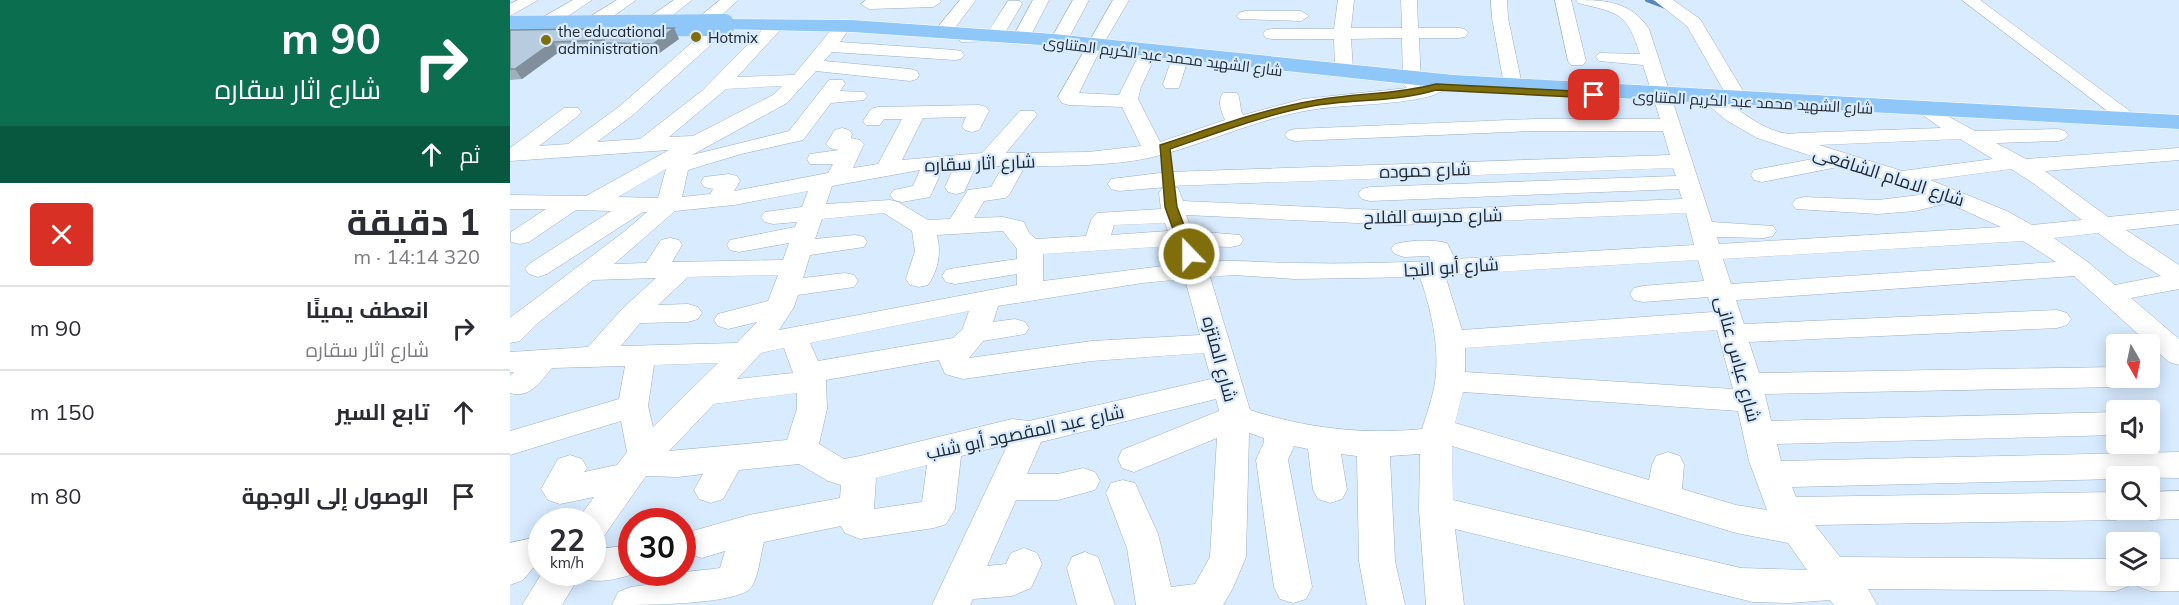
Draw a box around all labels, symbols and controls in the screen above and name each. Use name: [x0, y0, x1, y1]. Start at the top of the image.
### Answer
text: 90 m: [281, 12, 381, 65]
place label: the educational administration: [558, 22, 665, 58]
icon: right: [402, 24, 480, 102]
place label: Hotmix: [708, 28, 758, 47]
marker: Hotmix: [689, 30, 703, 44]
street label: شارع الشهيد محمد عبد الكريم المتناوى: [1042, 32, 1284, 82]
marker: the educational administration: [539, 33, 553, 47]
pin: [1568, 69, 1619, 120]
text: شارع اثار سقاره: [215, 72, 381, 106]
icon: arrive: [1577, 78, 1610, 111]
street label: شارع الشهيد محمد عبد الكريم المتناوى: [1632, 86, 1874, 120]
icon: ahead: [415, 138, 448, 171]
text: ثم: [460, 141, 480, 169]
street label: شارع الامام الشافعى: [1810, 141, 1968, 212]
street label: شارع اثار سقاره: [924, 150, 1036, 177]
street label: شارع حموده: [1379, 157, 1471, 184]
text: 1 دقيقة: [347, 199, 480, 244]
button: close: [30, 203, 93, 266]
street label: شارع مدرسه الفلاح: [1363, 203, 1503, 230]
position arrow: [1157, 222, 1221, 286]
text: 320 m · 14:14: [354, 244, 480, 269]
street label: شارع أبو النجا: [1403, 252, 1500, 283]
street label: شارع عباس عنانى: [1709, 294, 1766, 425]
text: انعطف يمينًا: [306, 296, 429, 324]
icon: right: [447, 312, 480, 345]
text: 90 m: [30, 314, 81, 342]
street label: شارع المنتزه: [1197, 314, 1242, 405]
north arrow: [2106, 334, 2160, 388]
map controls: [2106, 334, 2160, 586]
text: شارع اثار سقاره: [306, 337, 429, 362]
icon: ahead: [447, 396, 480, 429]
text: 150 m: [30, 398, 95, 426]
text: تابع السير: [335, 398, 429, 426]
street label: شارع عبد المقصود أبو شنب: [924, 400, 1126, 465]
button: sound: [2106, 400, 2160, 454]
button: search: [2106, 466, 2160, 520]
icon: arrive: [447, 480, 480, 513]
text: 80 m: [30, 482, 81, 510]
text: الوصول إلى الوجهة: [242, 482, 429, 510]
speed limit sign: 30: [618, 508, 696, 586]
text: 22: [549, 521, 585, 559]
button: layers: [2106, 532, 2160, 586]
text: km/h: [550, 553, 584, 572]

